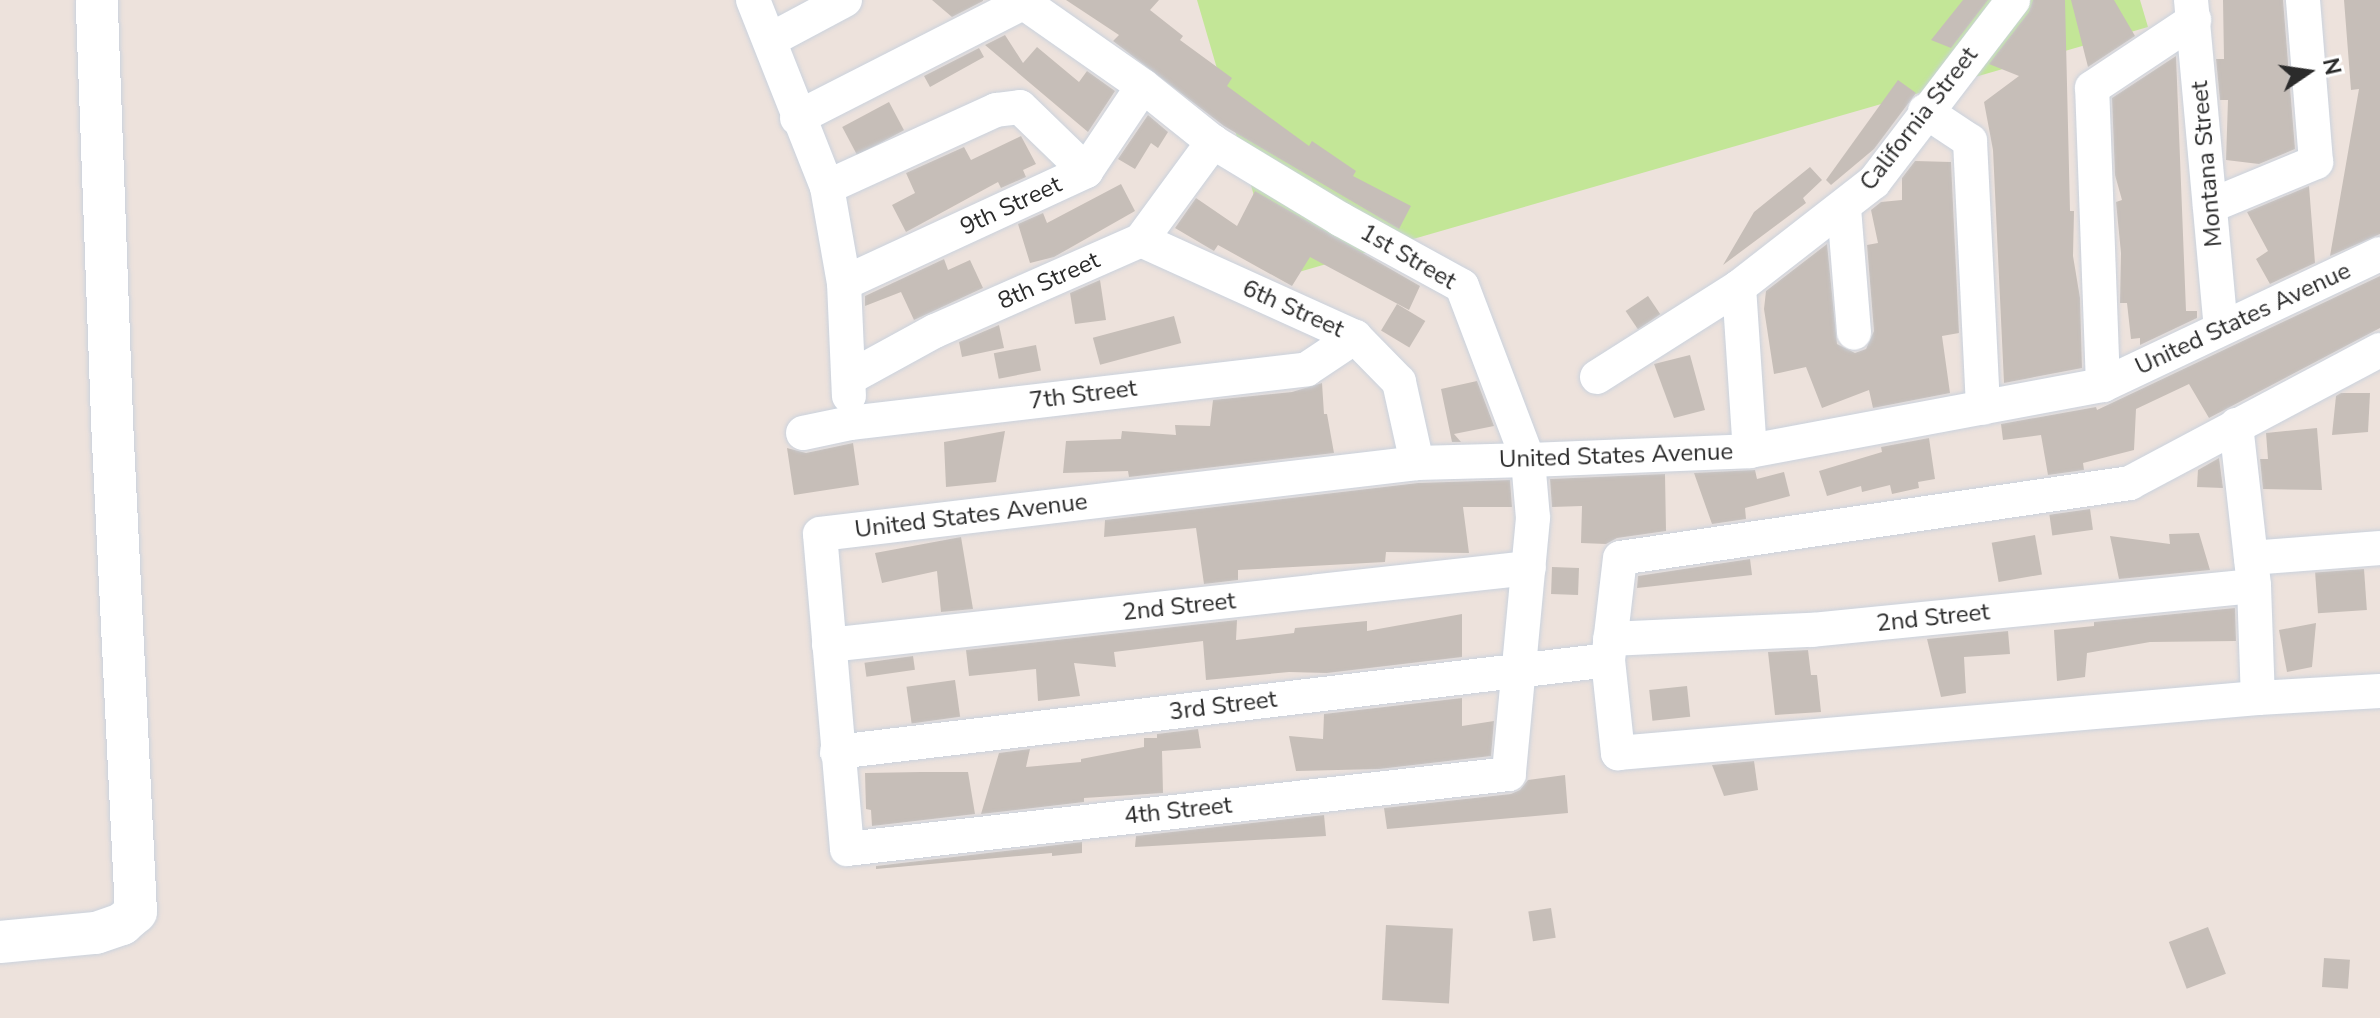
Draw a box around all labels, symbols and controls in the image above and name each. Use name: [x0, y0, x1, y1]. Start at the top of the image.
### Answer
north arrow: [2268, 32, 2348, 112]
street label: California Street: [1854, 41, 1984, 197]
text: N: [2315, 55, 2348, 78]
street label: Montana Street: [2185, 80, 2229, 248]
street label: 9th Street: [956, 170, 1066, 242]
street label: 1st Street: [1355, 218, 1461, 296]
street label: 8th Street: [994, 246, 1104, 316]
street label: United States Avenue: [2131, 256, 2355, 382]
street label: 6th Street: [1238, 274, 1348, 344]
street label: 7th Street: [1028, 374, 1138, 416]
street label: United States Avenue: [1498, 438, 1734, 474]
street label: United States Avenue: [853, 487, 1089, 545]
street label: 2nd Street: [1121, 587, 1237, 627]
street label: 2nd Street: [1875, 598, 1991, 638]
street label: 3rd Street: [1167, 685, 1279, 727]
street label: 4th Street: [1123, 791, 1233, 831]

